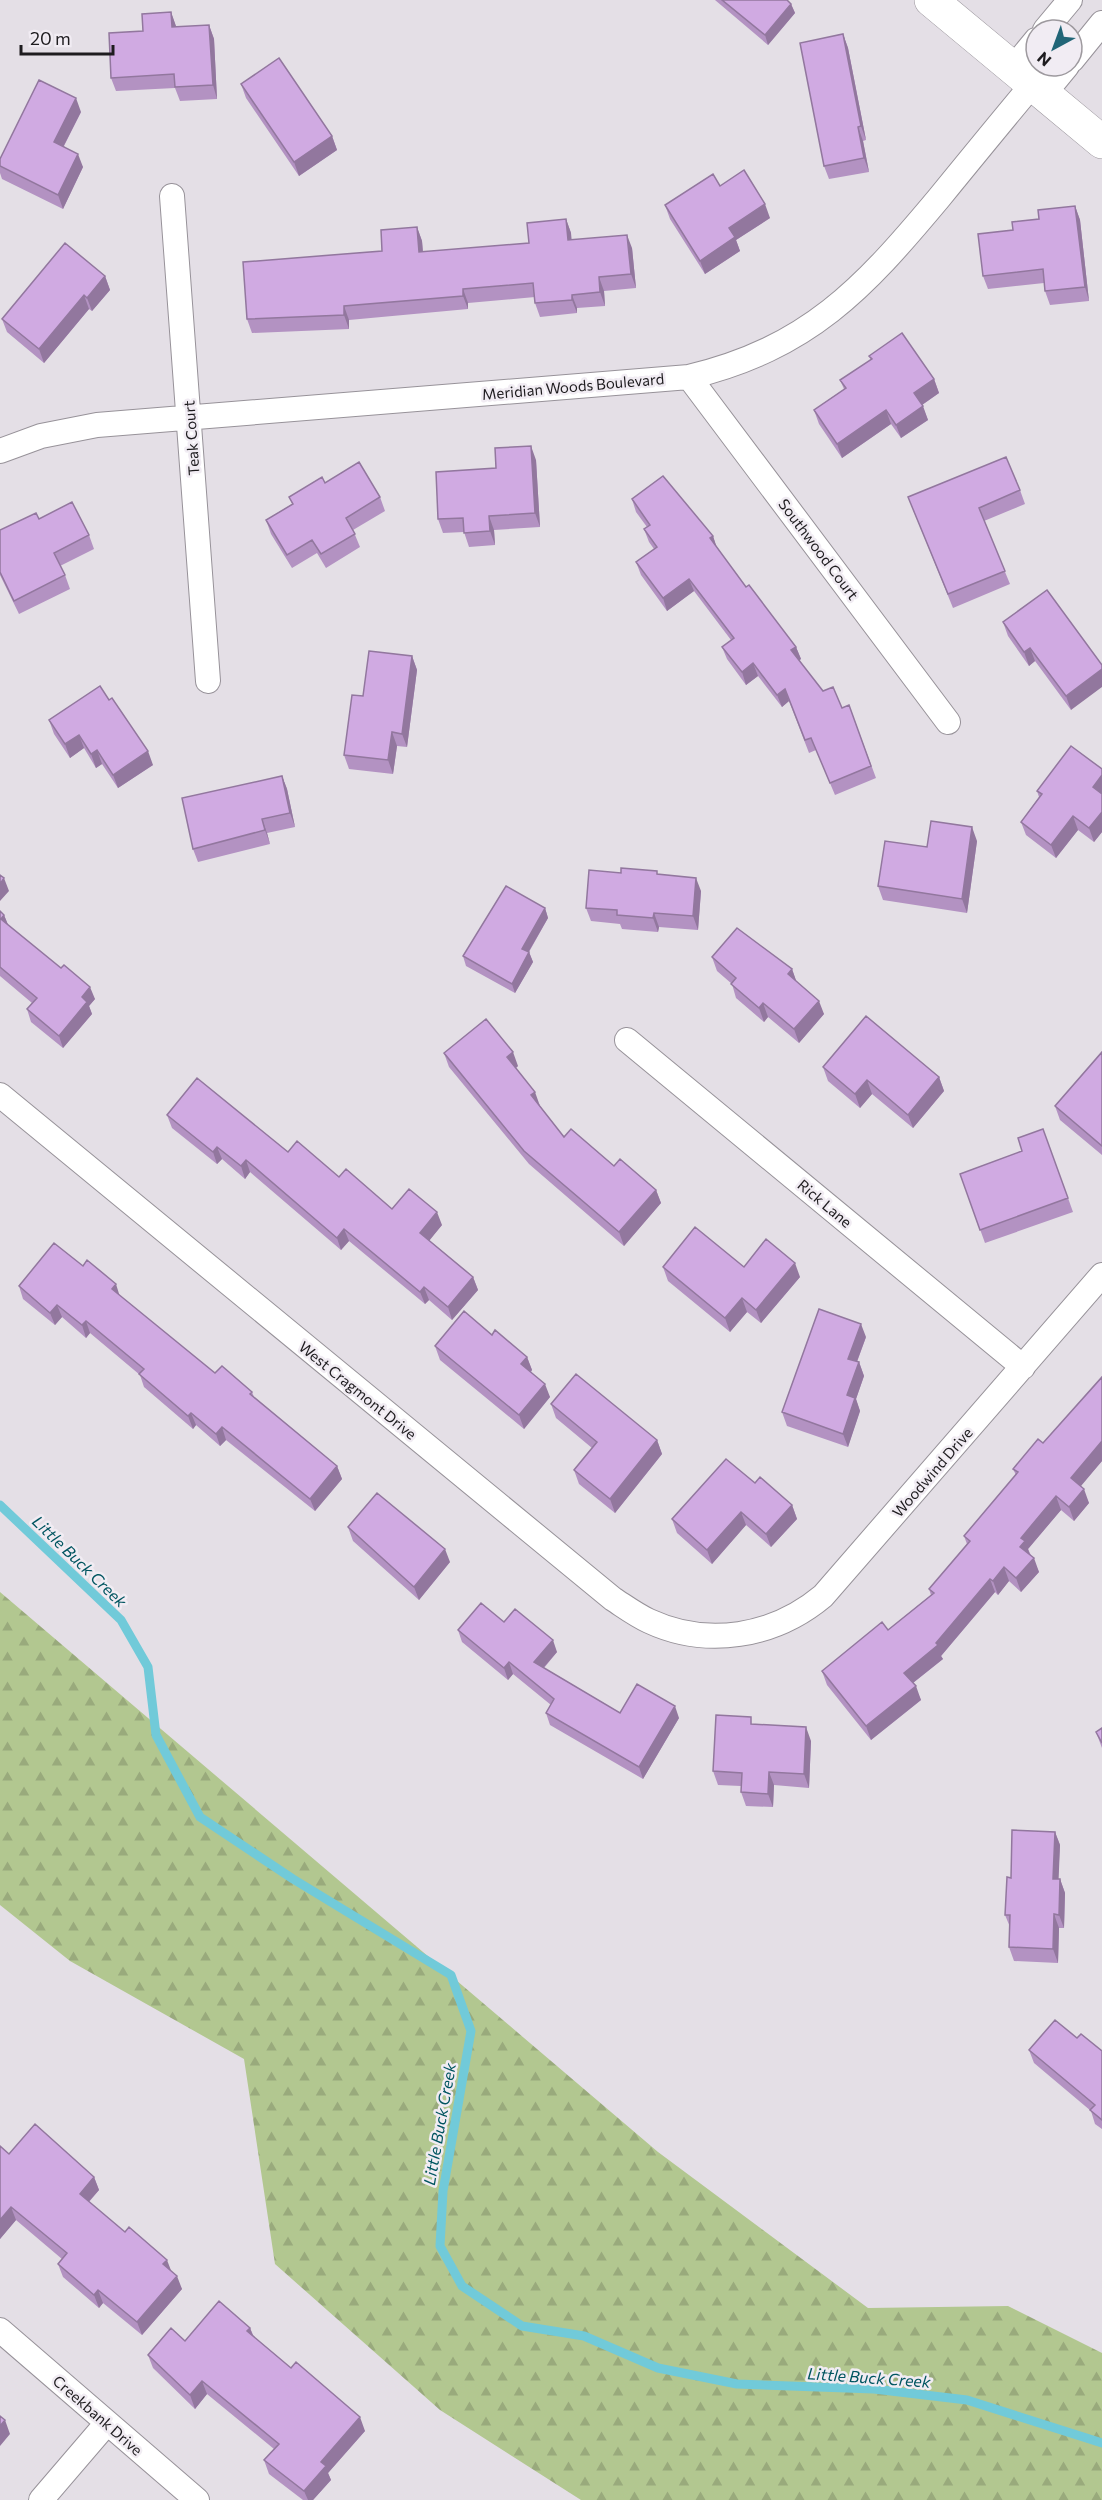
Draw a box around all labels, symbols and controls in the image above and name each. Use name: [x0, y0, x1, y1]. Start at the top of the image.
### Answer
scale bar: [21, 18, 112, 56]
north arrow: [1024, 18, 1084, 78]
text: 20 m: [30, 27, 71, 49]
text: N: [1033, 49, 1055, 71]
street label: Meridian Woods Boulevard: [481, 369, 665, 403]
street label: Teak Court: [179, 400, 203, 476]
street label: Southwood Court: [775, 495, 863, 603]
street label: Rick Lane: [794, 1175, 856, 1231]
street label: West Cragmont Drive: [296, 1337, 420, 1443]
street label: Woodwind Drive: [888, 1423, 976, 1521]
water label: Little Buck Creek: [29, 1511, 131, 1611]
water label: Little Buck Creek: [419, 2061, 459, 2186]
water label: Little Buck Creek: [807, 2363, 932, 2391]
street label: Creekbank Drive: [50, 2371, 146, 2459]

